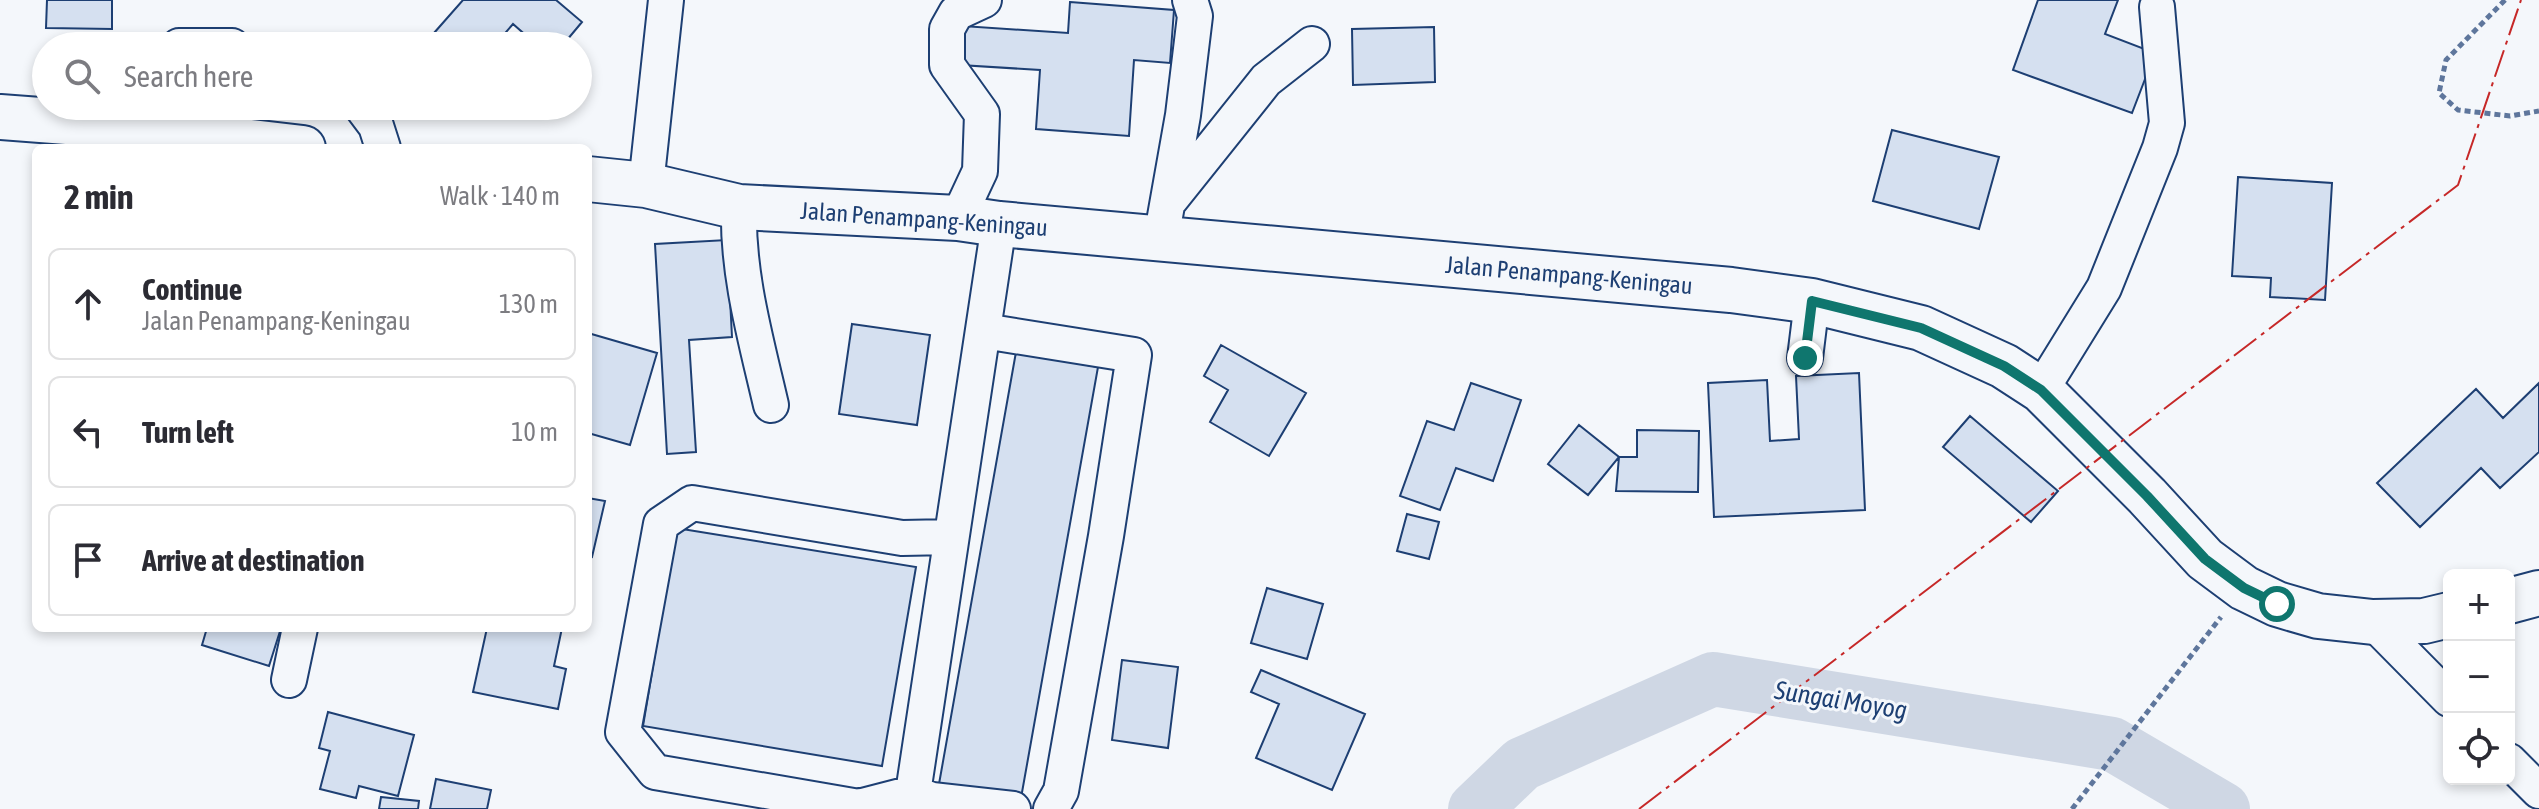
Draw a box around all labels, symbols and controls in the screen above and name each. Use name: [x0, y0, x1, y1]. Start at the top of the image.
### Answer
search box: [32, 32, 592, 120]
icon: search: [60, 54, 104, 98]
text: Search here: [124, 59, 253, 93]
text: 2 min: [64, 177, 133, 216]
text: Walk · 140 m: [440, 181, 560, 211]
street label: Jalan Penampang-Keningau: [799, 197, 1049, 241]
street label: Jalan Penampang-Keningau: [1444, 251, 1694, 299]
text: Continue: [142, 272, 242, 306]
icon: ahead: [66, 282, 110, 326]
text: 130 m: [499, 289, 558, 319]
text: Jalan Penampang-Keningau: [142, 306, 411, 336]
route end: [1787, 340, 1823, 376]
icon: left: [66, 410, 110, 454]
text: Turn left: [142, 415, 234, 449]
text: 10 m: [511, 417, 558, 447]
icon: arrive: [66, 538, 110, 582]
text: Arrive at destination: [142, 543, 364, 577]
map controls: [2443, 569, 2515, 785]
button: +: [2443, 569, 2515, 641]
route start: [2259, 586, 2295, 622]
button: −: [2443, 641, 2515, 713]
water label: Sungai Moyog: [1772, 675, 1909, 725]
button: locate: [2443, 713, 2515, 785]

